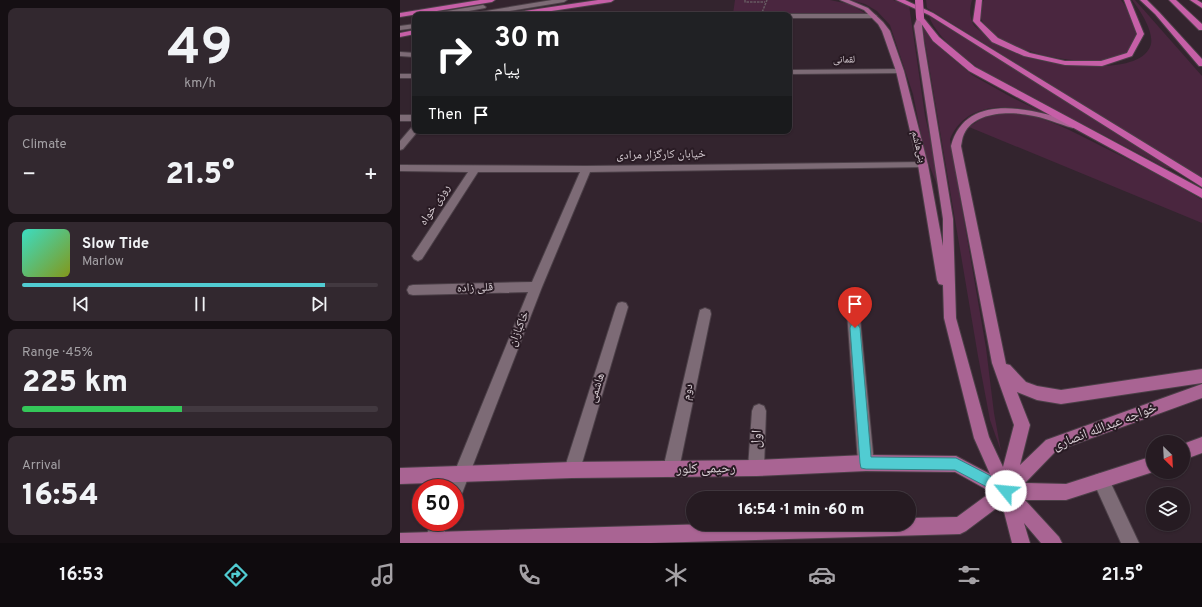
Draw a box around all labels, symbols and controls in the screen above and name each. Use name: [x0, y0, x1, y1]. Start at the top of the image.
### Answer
text: 49: [167, 17, 233, 83]
text: 30 m: [494, 21, 560, 57]
icon: right: [428, 28, 480, 80]
street label: لقمانی: [833, 53, 855, 67]
text: پیام: [494, 59, 520, 82]
text: km/h: [184, 76, 216, 92]
icon: arrive: [470, 104, 492, 126]
text: Then: [428, 106, 462, 125]
street label: بنی‌هاشم: [908, 130, 928, 164]
text: Climate: [22, 137, 67, 153]
street label: خیابان کارگزار مرادی: [616, 146, 706, 164]
text: 21.5°: [165, 157, 235, 194]
text: −: [22, 162, 36, 189]
text: +: [364, 162, 378, 189]
street label: روزی خواه: [416, 181, 454, 229]
text: Slow Tide: [82, 235, 149, 254]
text: Marlow: [82, 254, 124, 270]
street label: قلی زاده: [457, 279, 493, 297]
pin: [838, 287, 872, 328]
icon: previous: [70, 293, 92, 315]
icon: pause: [189, 293, 211, 315]
icon: next: [308, 293, 330, 315]
icon: arrive: [844, 293, 866, 315]
street label: خاکبازان: [505, 309, 533, 349]
text: Range · 45%: [22, 345, 93, 361]
text: 225 km: [22, 365, 128, 402]
street label: هاشمی: [585, 371, 609, 405]
street label: دوم: [678, 382, 698, 402]
street label: خواجه عبدالله انصاری: [1051, 399, 1160, 455]
street label: اول: [748, 429, 766, 449]
north arrow: [1146, 435, 1190, 479]
map controls: [1146, 435, 1190, 531]
text: Arrival: [22, 458, 61, 474]
street label: رحیمی کلور: [675, 460, 736, 478]
position arrow: [985, 470, 1027, 512]
text: 16:54: [22, 478, 99, 515]
speed limit sign: 50: [412, 479, 464, 531]
button: layers: [1146, 487, 1190, 531]
text: 16:54 · 1 min · 60 m: [738, 501, 864, 520]
icon: directions: [222, 561, 250, 589]
icon: music: [369, 561, 397, 589]
icon: phone: [515, 561, 543, 589]
icon: climate: [662, 561, 690, 589]
icon: car: [808, 561, 836, 589]
icon: filters: [955, 561, 983, 589]
text: 16:53: [59, 564, 104, 587]
text: 21.5°: [1102, 564, 1143, 587]

